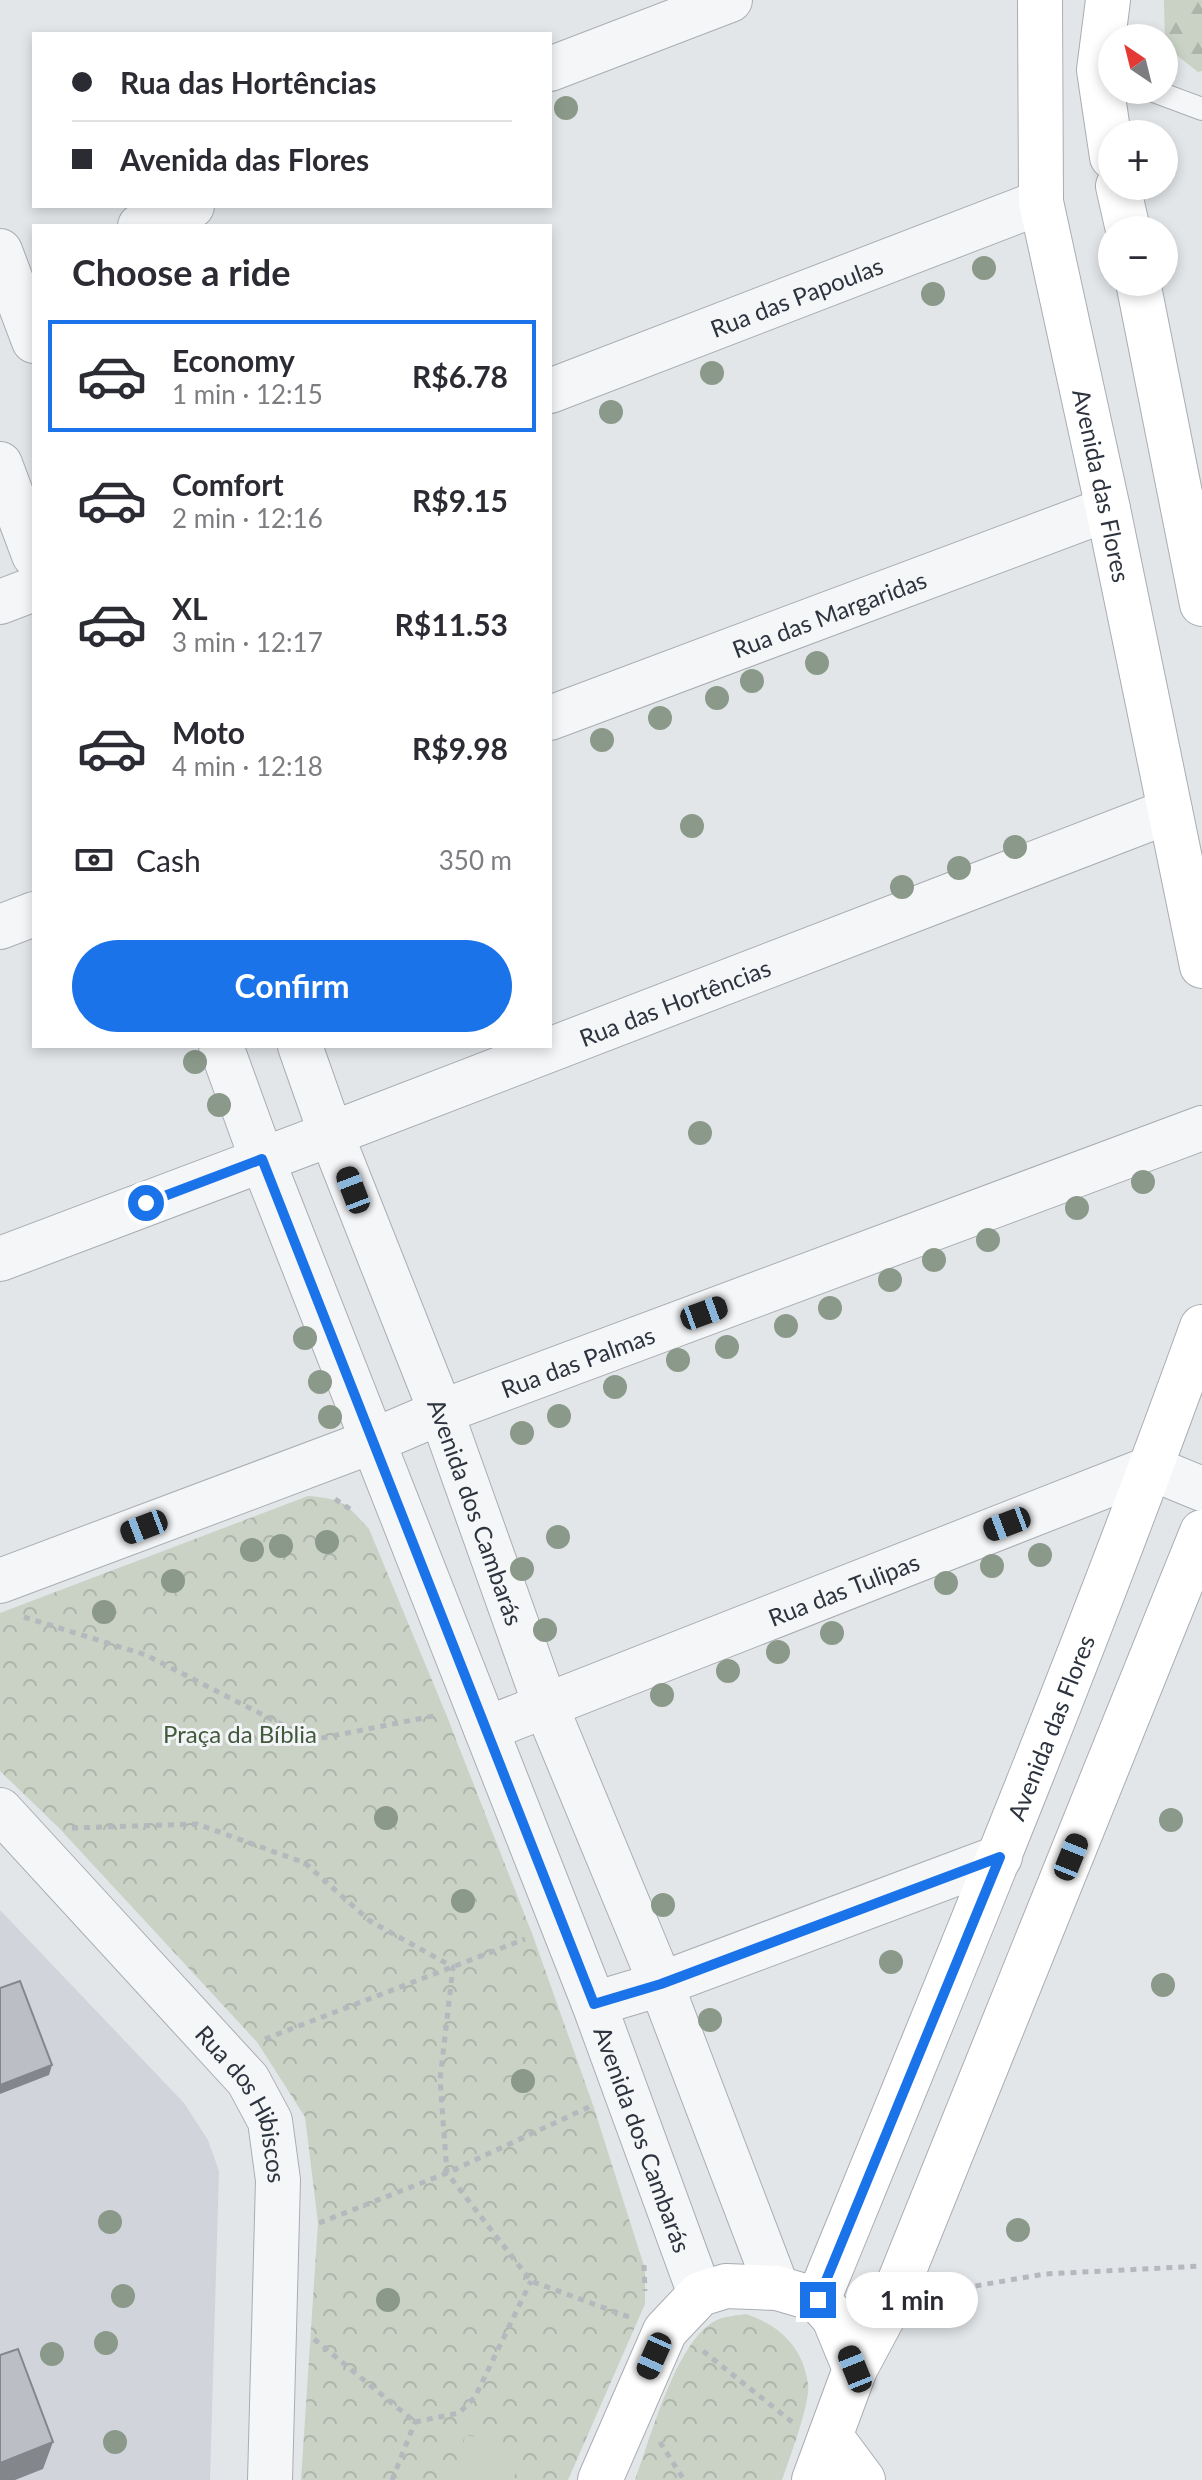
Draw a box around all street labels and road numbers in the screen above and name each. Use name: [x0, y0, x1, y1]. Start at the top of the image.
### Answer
street label: Rua das Papoulas: [706, 250, 887, 342]
street label: Avenida das Flores: [1068, 386, 1137, 585]
street label: Rua das Margaridas: [728, 564, 930, 663]
street label: Rua das Hortências: [575, 952, 774, 1052]
street label: Rua das Palmas: [497, 1319, 658, 1403]
street label: Avenida dos Cambarás: [423, 1394, 530, 1629]
street label: Rua das Tulipas: [764, 1546, 923, 1631]
street label: Avenida das Flores: [1001, 1631, 1100, 1824]
street label: Rua dos Hibiscos: [190, 2019, 293, 2184]
street label: Avenida dos Cambarás: [589, 2022, 698, 2256]

